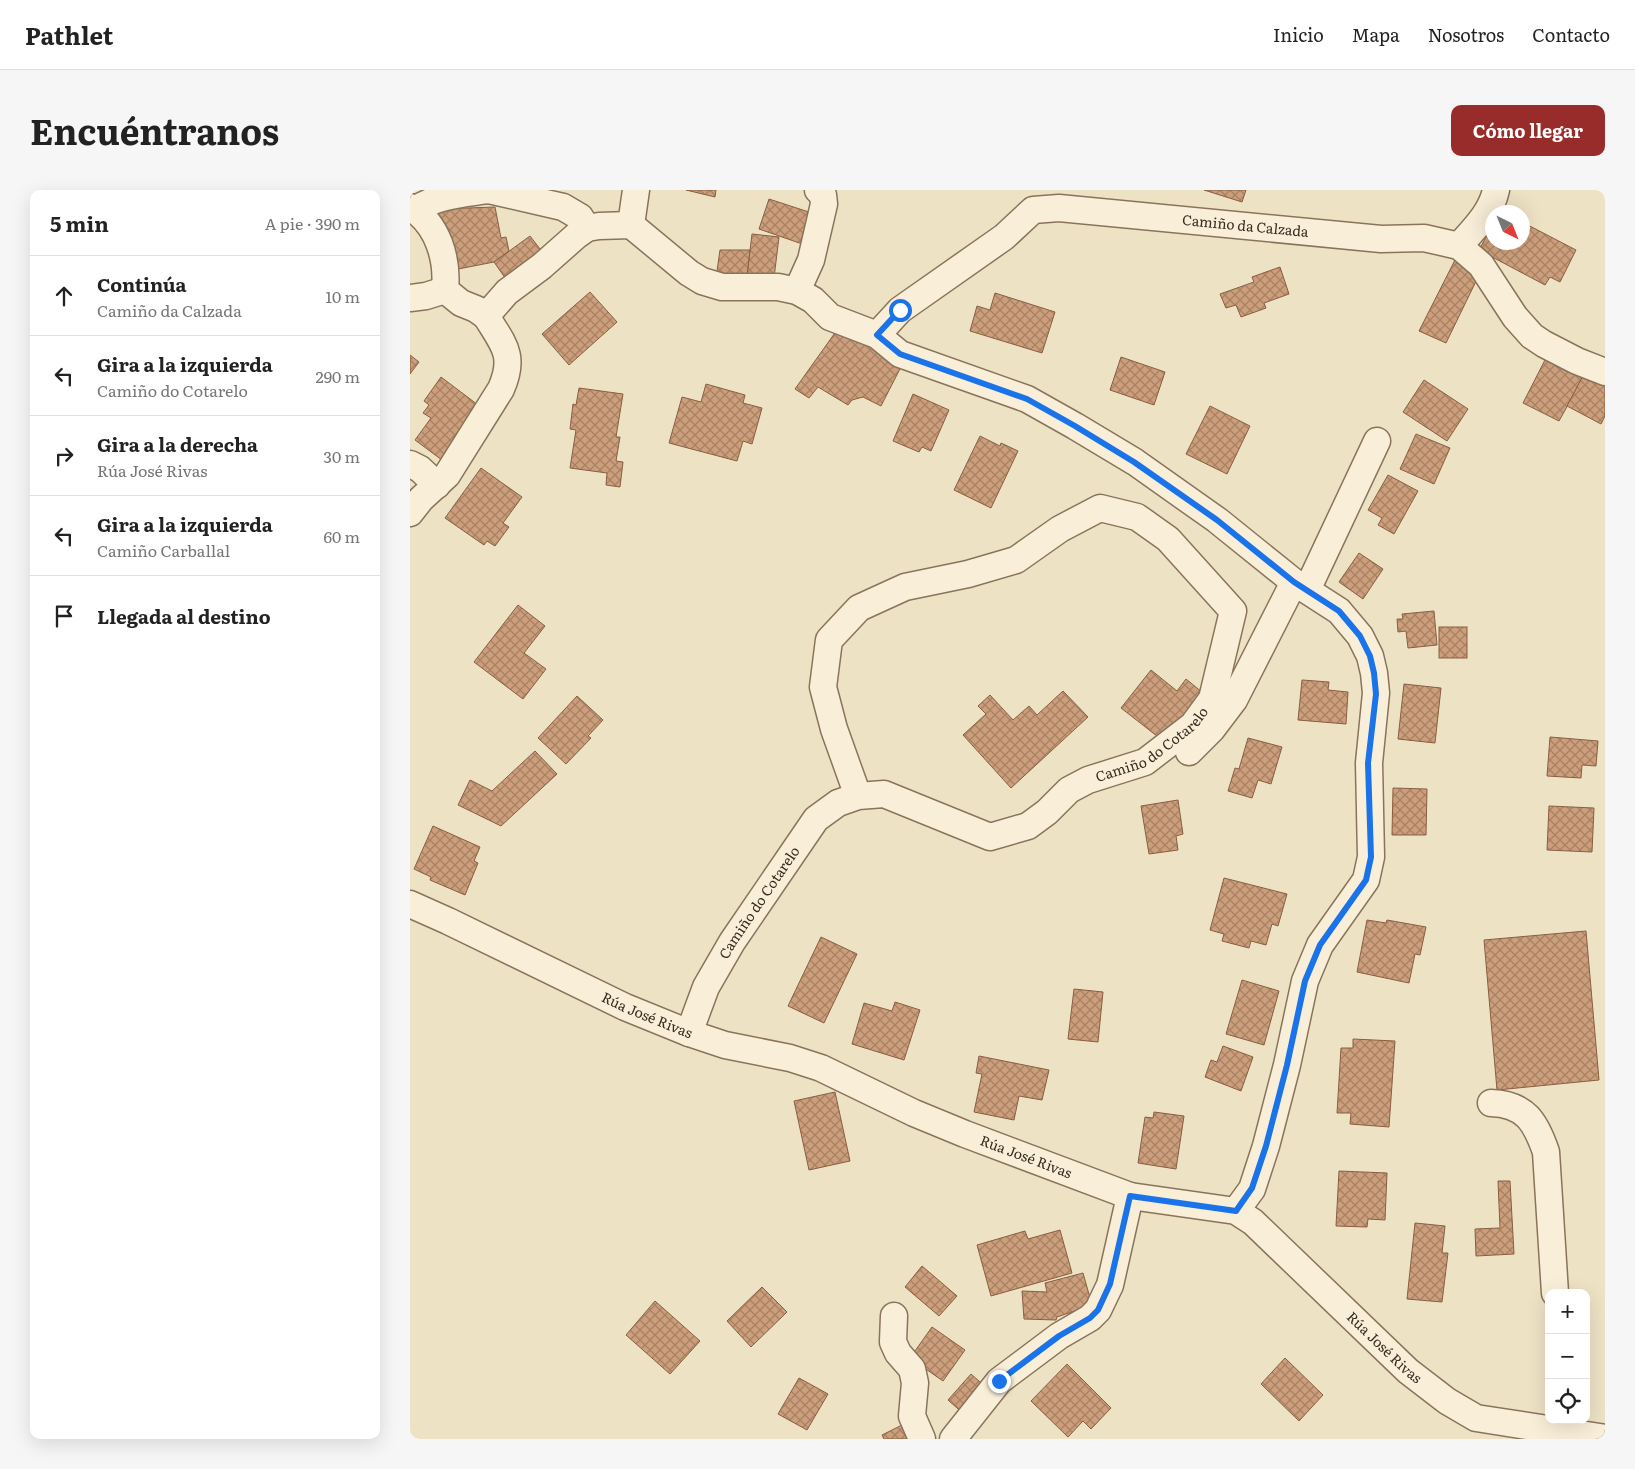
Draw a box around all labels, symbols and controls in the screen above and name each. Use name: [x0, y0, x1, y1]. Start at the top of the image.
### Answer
text: Pathlet: [25, 17, 113, 52]
text: Inicio: [1273, 21, 1324, 48]
text: Mapa: [1352, 21, 1400, 48]
text: Nosotros: [1428, 21, 1504, 48]
text: Contacto: [1532, 21, 1610, 48]
text: Encuéntranos: [30, 104, 279, 156]
button: Cómo llegar: [1451, 105, 1605, 156]
north arrow: [1485, 205, 1530, 250]
text: 5 min: [50, 207, 109, 238]
street label: Camiño da Calzada: [1181, 209, 1310, 241]
text: A pie · 390 m: [265, 211, 360, 235]
text: Continúa: [97, 270, 187, 298]
icon: ahead: [50, 282, 78, 310]
text: 10 m: [326, 284, 360, 308]
text: Camiño da Calzada: [97, 298, 242, 322]
route start: [889, 299, 912, 322]
text: Gira a la izquierda: [97, 350, 273, 378]
icon: left: [50, 362, 78, 390]
text: 290 m: [316, 364, 360, 388]
text: Camiño do Cotarelo: [97, 378, 248, 402]
text: Gira a la derecha: [97, 430, 258, 458]
icon: right: [50, 442, 78, 470]
text: 30 m: [323, 444, 360, 468]
text: Rúa José Rivas: [97, 458, 207, 482]
text: Gira a la izquierda: [97, 510, 273, 538]
icon: left: [50, 522, 78, 550]
text: 60 m: [323, 524, 360, 548]
text: Camiño Carballal: [97, 538, 230, 562]
icon: arrive: [50, 602, 78, 630]
text: Llegada al destino: [97, 602, 271, 630]
street label: Camiño do Cotarelo: [1093, 702, 1212, 786]
street label: Camiño do Cotarelo: [713, 842, 804, 962]
street label: Rúa José Rivas: [599, 986, 696, 1042]
street label: Rúa José Rivas: [978, 1130, 1075, 1182]
map controls: [1545, 1289, 1590, 1424]
button: +: [1545, 1289, 1590, 1334]
street label: Rúa José Rivas: [1343, 1306, 1427, 1387]
button: −: [1545, 1334, 1590, 1379]
route end: [988, 1370, 1011, 1393]
button: locate: [1545, 1379, 1590, 1424]

